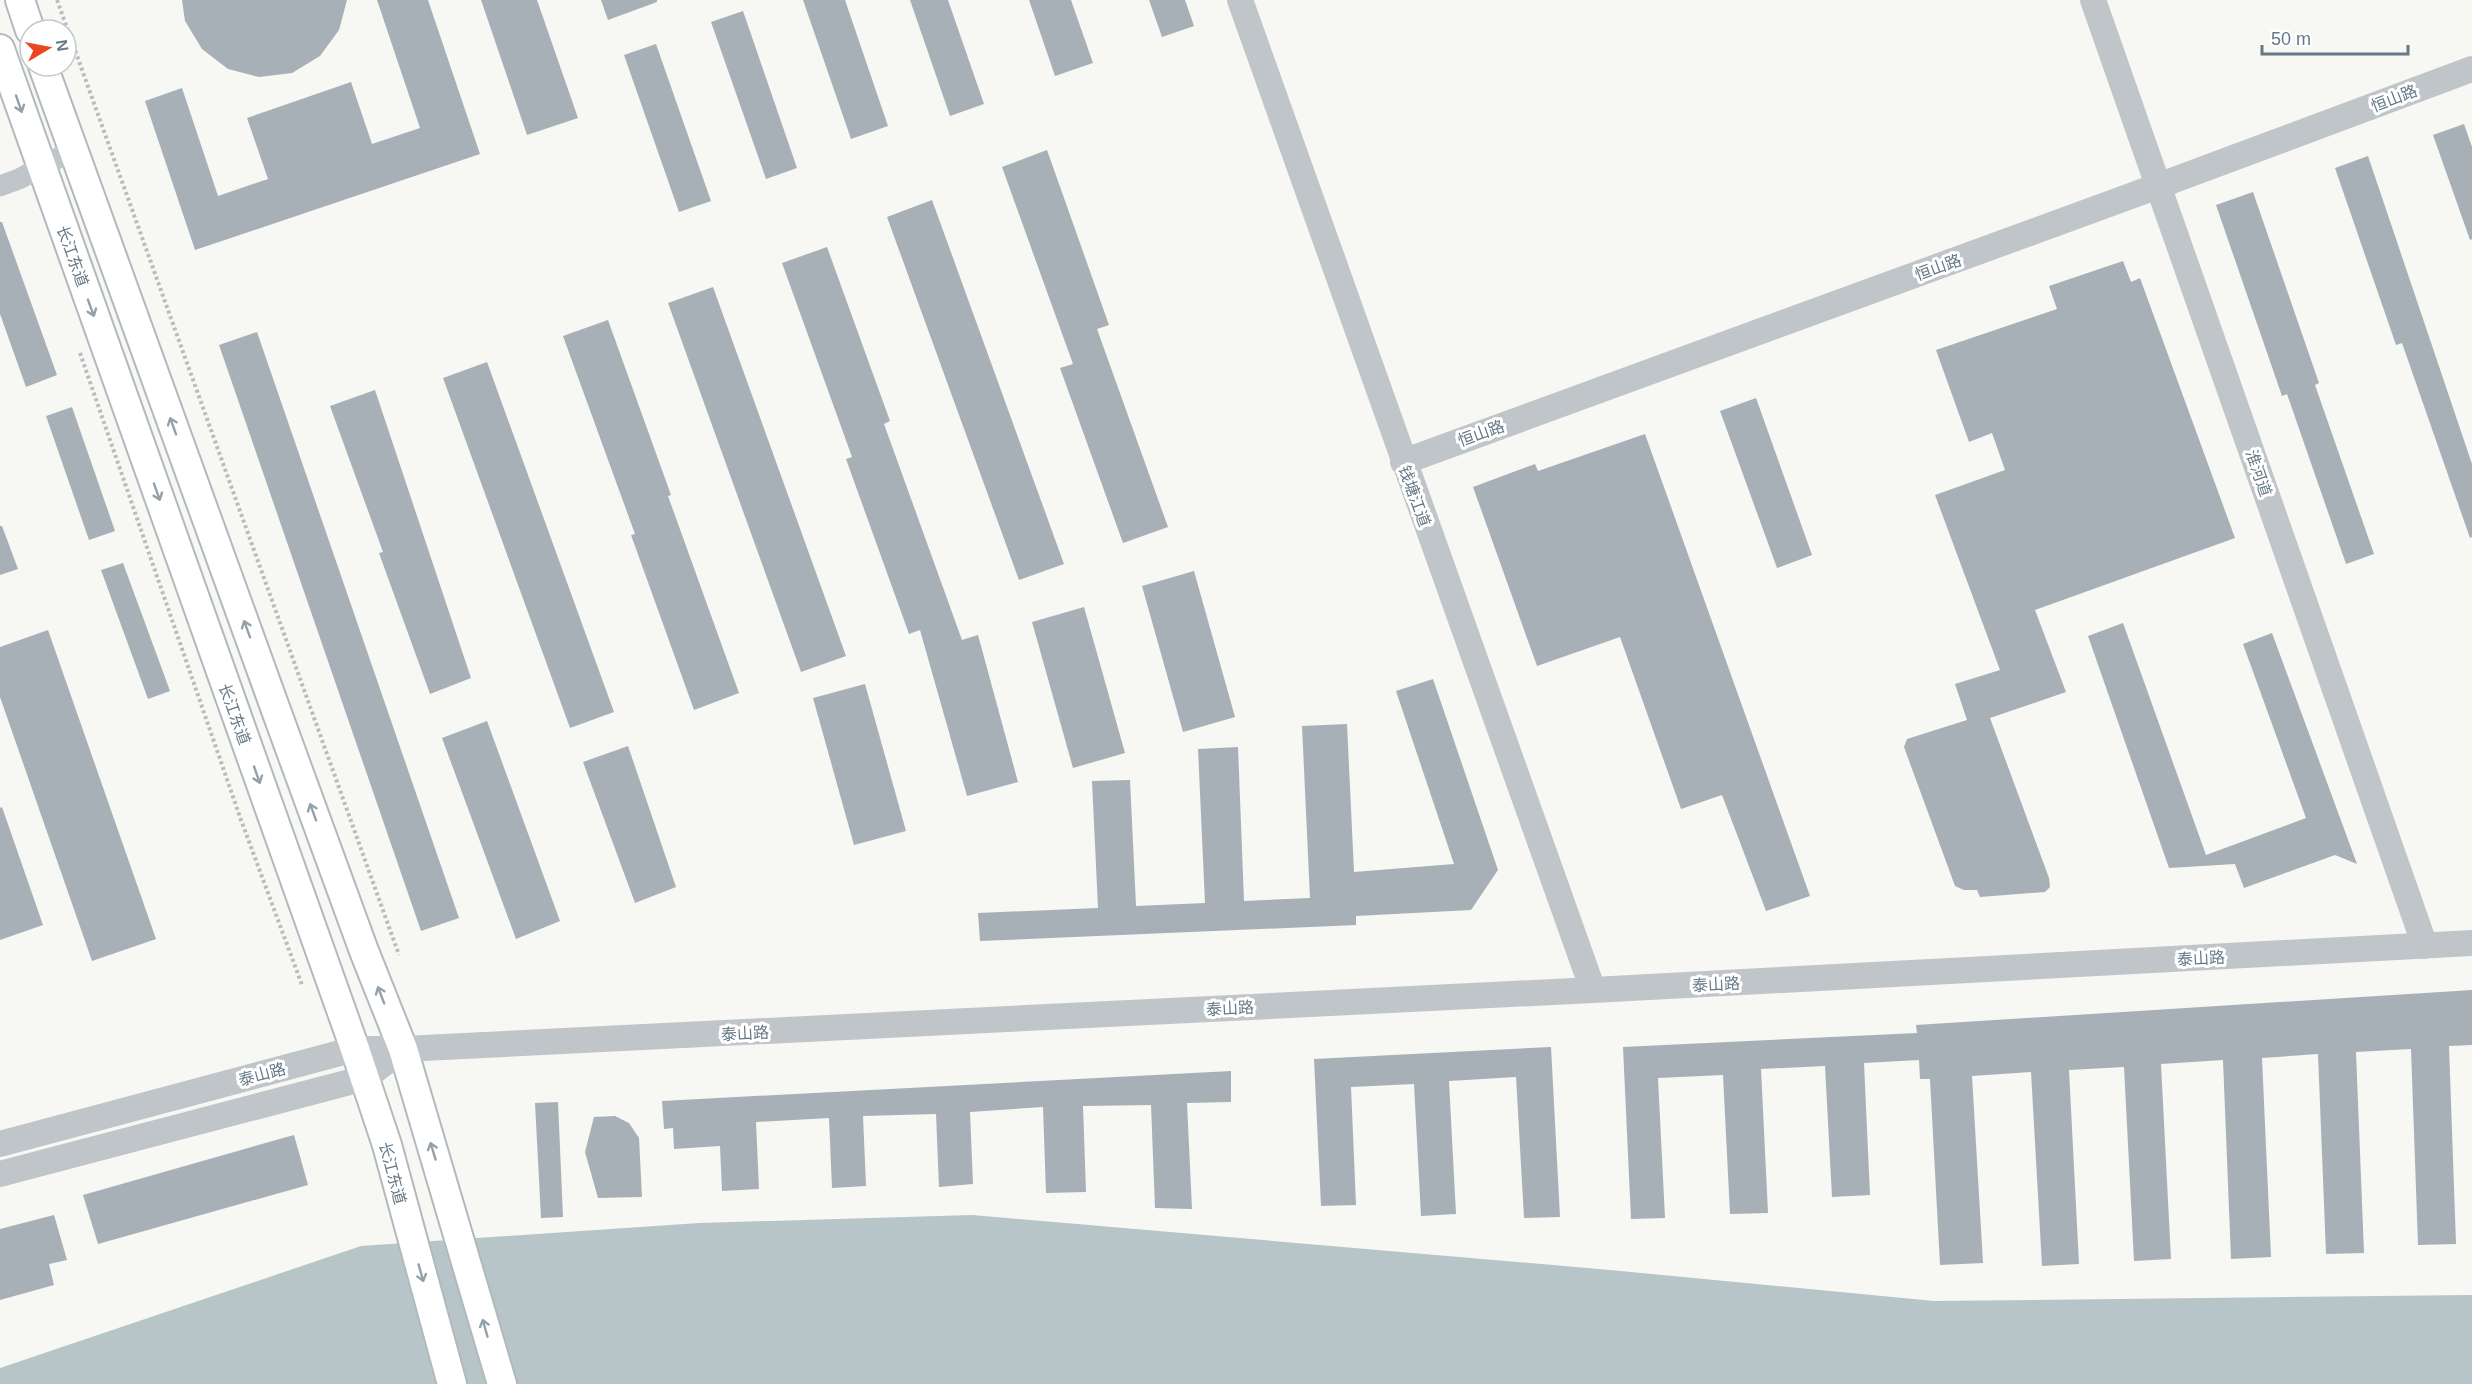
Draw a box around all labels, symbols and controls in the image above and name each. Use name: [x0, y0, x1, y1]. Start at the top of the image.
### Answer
north arrow: [18, 18, 78, 78]
scale bar: [2262, 18, 2408, 56]
text: 50 m: [2271, 29, 2311, 49]
text: N: [53, 38, 72, 53]
street label: 恒山路: [2369, 82, 2420, 115]
one-way arrow: [15, 95, 26, 113]
street label: 长江东道: [54, 223, 91, 289]
street label: 恒山路: [1913, 251, 1964, 284]
one-way arrow: [87, 298, 98, 317]
one-way arrow: [167, 417, 178, 436]
street label: 恒山路: [1456, 417, 1507, 450]
street label: 淮河道: [2243, 448, 2274, 499]
street label: 钱塘江道: [1396, 463, 1433, 529]
one-way arrow: [152, 482, 163, 501]
one-way arrow: [240, 620, 251, 639]
street label: 长江东道: [216, 681, 253, 747]
one-way arrow: [252, 765, 263, 784]
one-way arrow: [307, 803, 318, 822]
street label: 泰山路: [2177, 949, 2225, 968]
street label: 泰山路: [1692, 975, 1740, 994]
one-way arrow: [375, 986, 386, 1005]
street label: 泰山路: [1206, 999, 1254, 1018]
street label: 泰山路: [721, 1024, 769, 1043]
street label: 泰山路: [237, 1060, 288, 1089]
street label: 长江东道: [376, 1140, 409, 1206]
one-way arrow: [427, 1142, 438, 1161]
one-way arrow: [415, 1263, 427, 1282]
one-way arrow: [479, 1319, 490, 1338]

